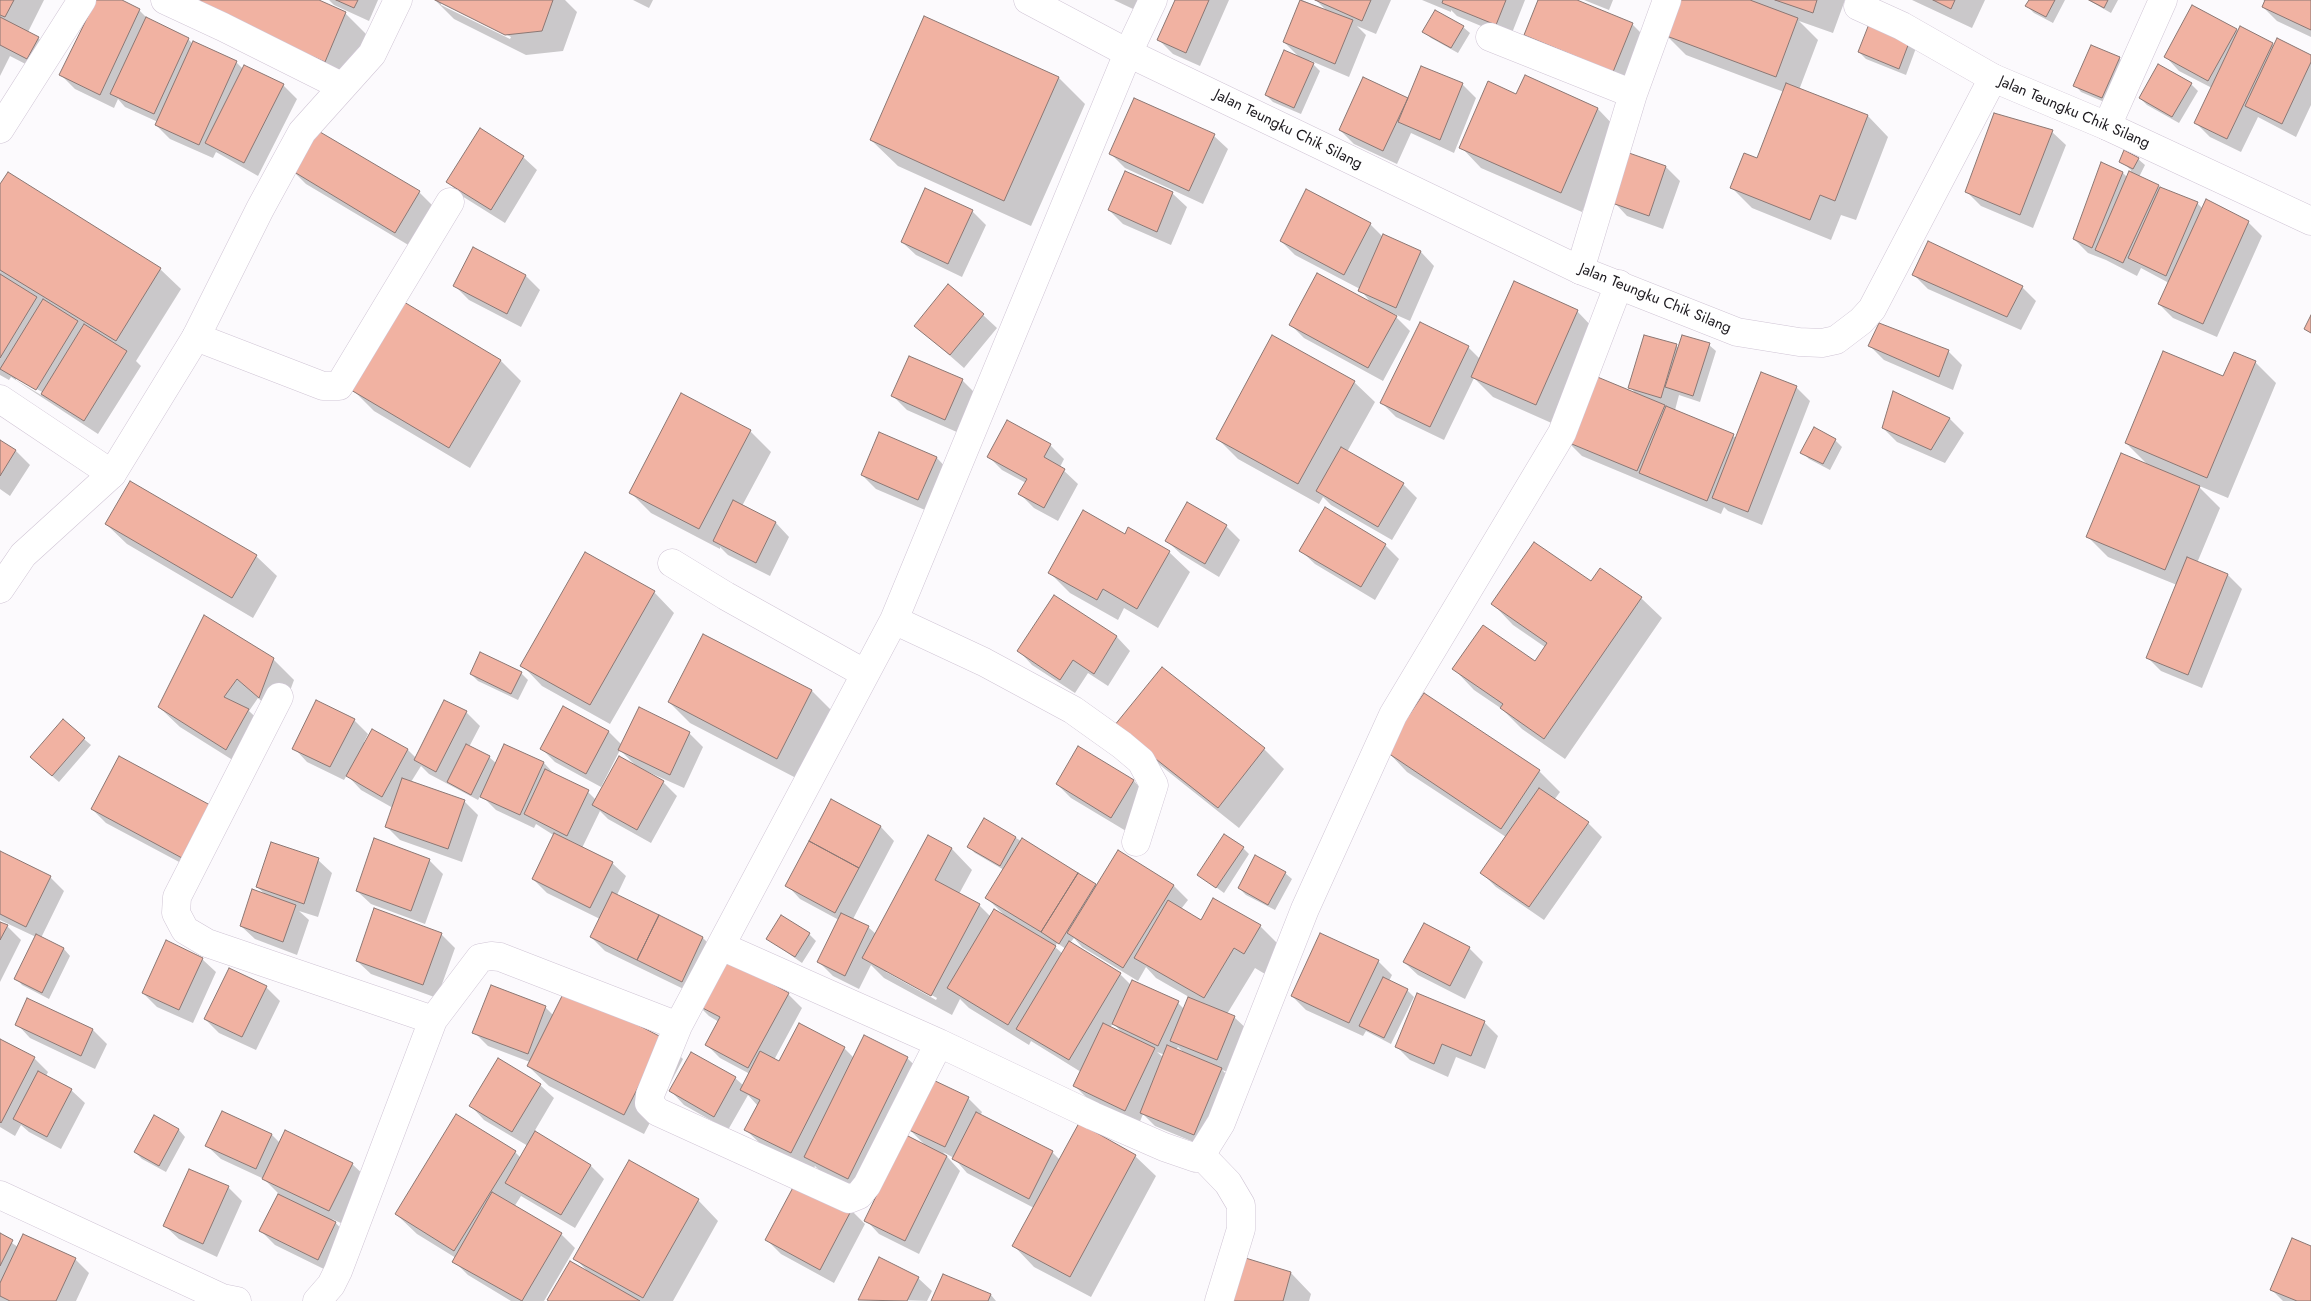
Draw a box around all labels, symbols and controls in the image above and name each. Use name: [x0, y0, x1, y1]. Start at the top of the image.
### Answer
street label: Jalan Teungku Chik Silang: [1996, 73, 2152, 153]
street label: Jalan Teungku Chik Silang: [1211, 86, 1365, 174]
street label: Jalan Teungku Chik Silang: [1576, 260, 1734, 338]

